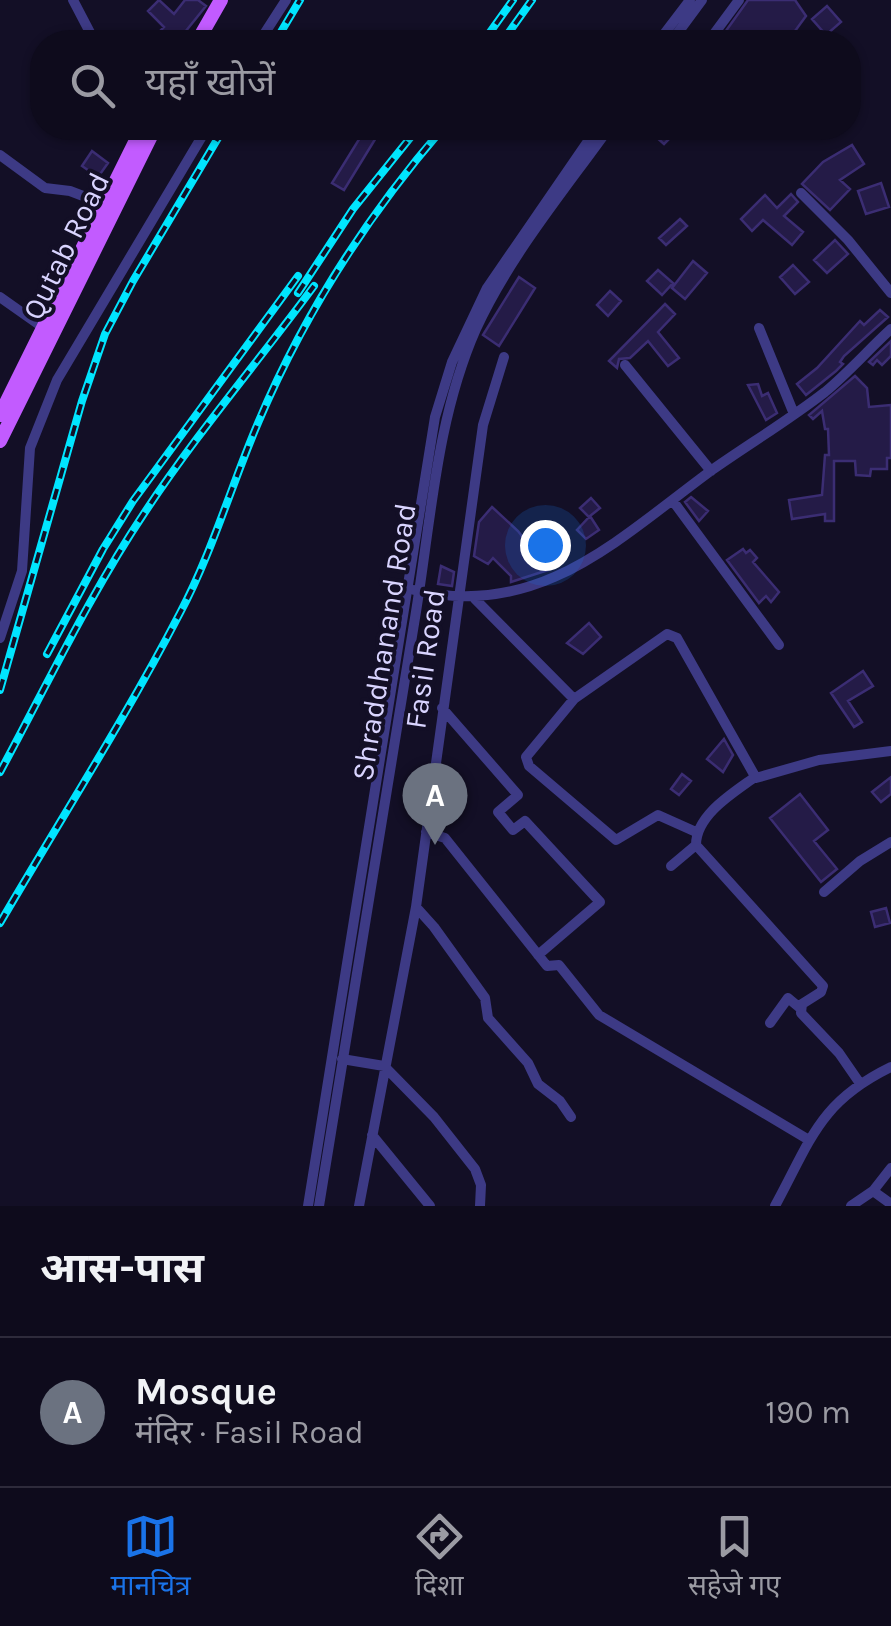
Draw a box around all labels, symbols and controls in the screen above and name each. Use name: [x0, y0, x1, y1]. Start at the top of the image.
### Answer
search box: [30, 30, 861, 140]
icon: search: [65, 58, 120, 113]
text: यहाँ खोजें: [145, 60, 275, 105]
street label: Qutab Road: [15, 166, 117, 326]
street label: Shraddhanand Road: [344, 501, 424, 783]
your location: [520, 520, 571, 571]
street label: Fasil Road: [397, 587, 453, 731]
pin: A: [402, 762, 468, 845]
text: आस-पास: [40, 1243, 204, 1293]
text: Mosque: [135, 1369, 277, 1414]
text: A: [62, 1394, 83, 1431]
text: 190 m: [765, 1394, 851, 1431]
text: मंदिर · Fasil Road: [135, 1414, 364, 1451]
tab: मानचित्र: [111, 1509, 191, 1606]
tab: दिशा: [412, 1509, 467, 1606]
tab: सहेजे गए: [688, 1509, 780, 1606]

